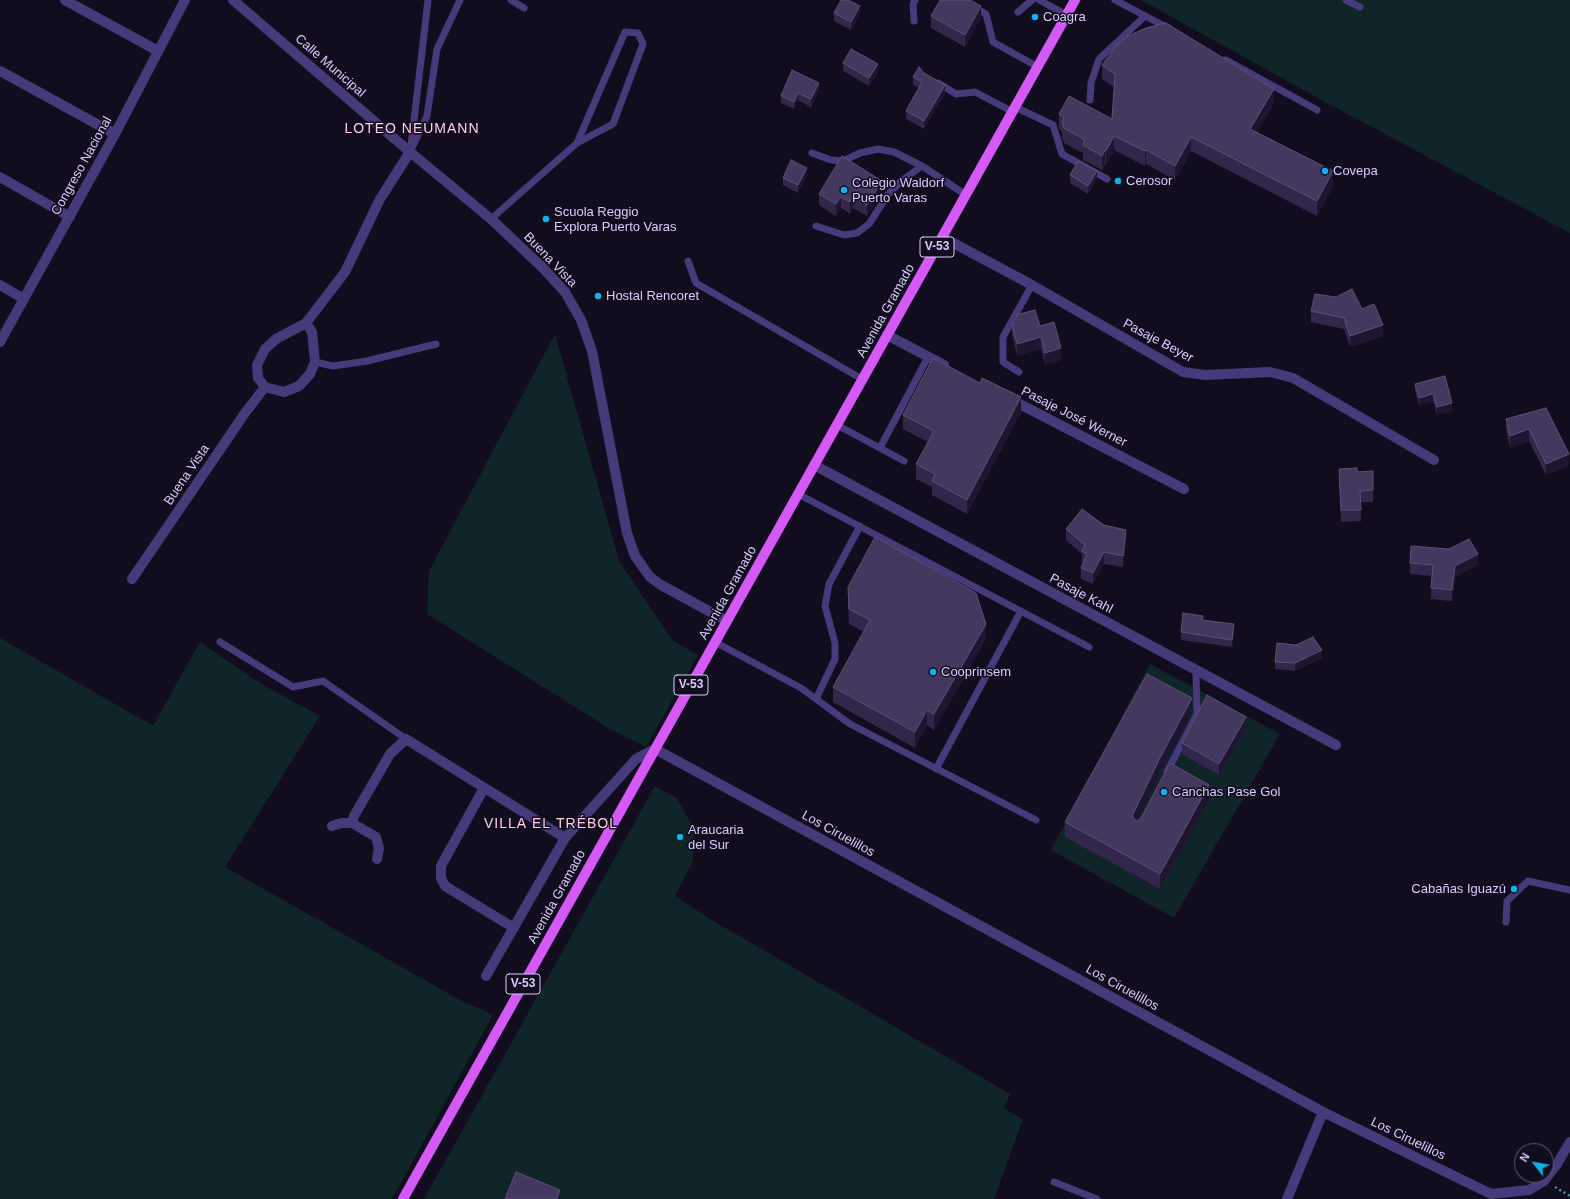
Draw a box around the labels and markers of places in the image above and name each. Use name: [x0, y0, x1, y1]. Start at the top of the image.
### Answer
place label: Coagra: [1043, 9, 1086, 25]
marker: Coagra: [1030, 12, 1040, 22]
place label: Covepa: [1333, 163, 1378, 179]
marker: Covepa: [1320, 166, 1330, 176]
place label: Cerosor: [1126, 173, 1172, 189]
place label: Colegio Waldorf Puerto Varas: [852, 175, 944, 206]
marker: Cerosor: [1113, 176, 1123, 186]
marker: Colegio Waldorf Puerto Varas: [839, 185, 849, 195]
place label: Scuola Reggio Explora Puerto Varas: [554, 204, 677, 235]
marker: Scuola Reggio Explora Puerto Varas: [541, 214, 551, 224]
place label: Hostal Rencoret: [606, 288, 699, 304]
marker: Hostal Rencoret: [593, 291, 603, 301]
place label: Cooprinsem: [941, 664, 1011, 680]
marker: Cooprinsem: [928, 667, 938, 677]
place label: Canchas Pase Gol: [1172, 784, 1280, 800]
marker: Canchas Pase Gol: [1159, 787, 1169, 797]
place label: Araucaria del Sur: [688, 822, 744, 853]
marker: Araucaria del Sur: [675, 832, 685, 842]
place label: Cabañas Iguazú: [1411, 881, 1506, 897]
marker: Cabañas Iguazú: [1509, 884, 1519, 894]

